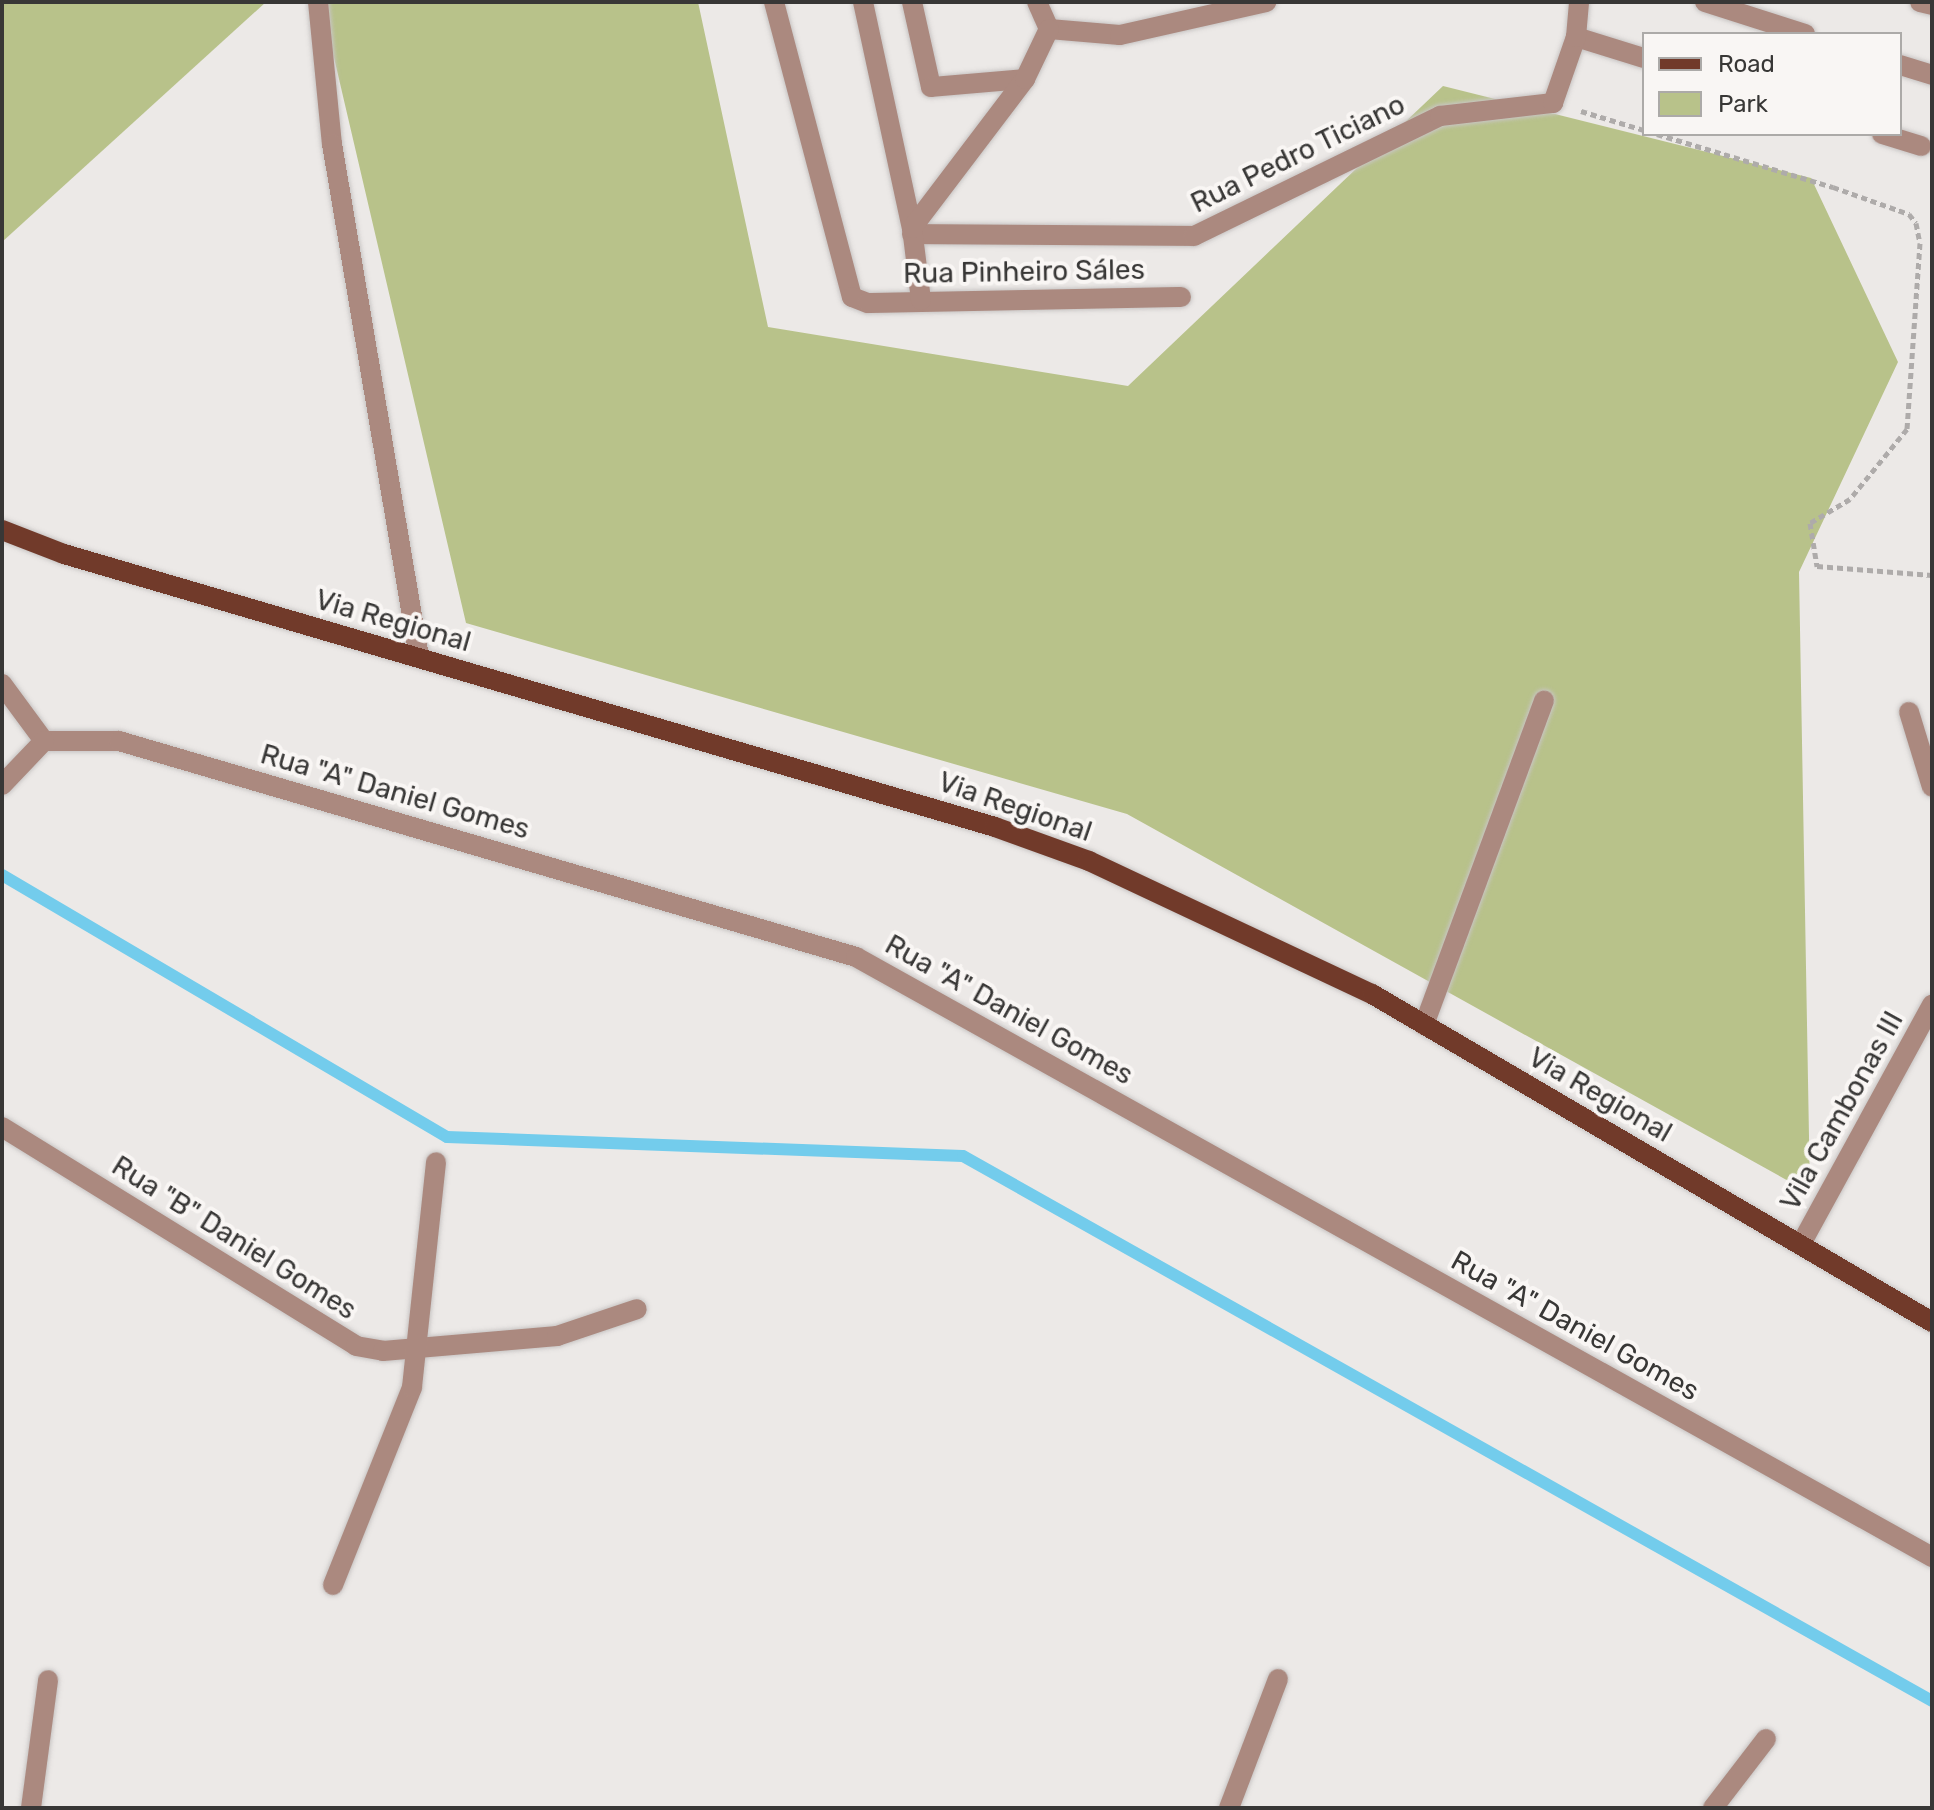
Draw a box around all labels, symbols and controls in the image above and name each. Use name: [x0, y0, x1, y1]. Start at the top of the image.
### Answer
legend: [1642, 32, 1902, 136]
text: Road: [1718, 50, 1775, 78]
street label: Rua Pedro Ticiano: [1185, 87, 1411, 221]
text: Park: [1718, 90, 1768, 118]
street label: Rua Pinheiro Sáles: [903, 253, 1145, 291]
street label: Via Regional: [311, 583, 475, 659]
street label: Rua "A" Daniel Gomes: [257, 738, 533, 846]
street label: Via Regional: [934, 765, 1096, 849]
street label: Rua "A" Daniel Gomes: [879, 928, 1139, 1092]
street label: Vila Cambonas III: [1773, 1006, 1911, 1216]
street label: Via Regional: [1522, 1040, 1678, 1150]
street label: Rua "B" Daniel Gomes: [106, 1149, 362, 1327]
street label: Rua "A" Daniel Gomes: [1445, 1244, 1705, 1408]

